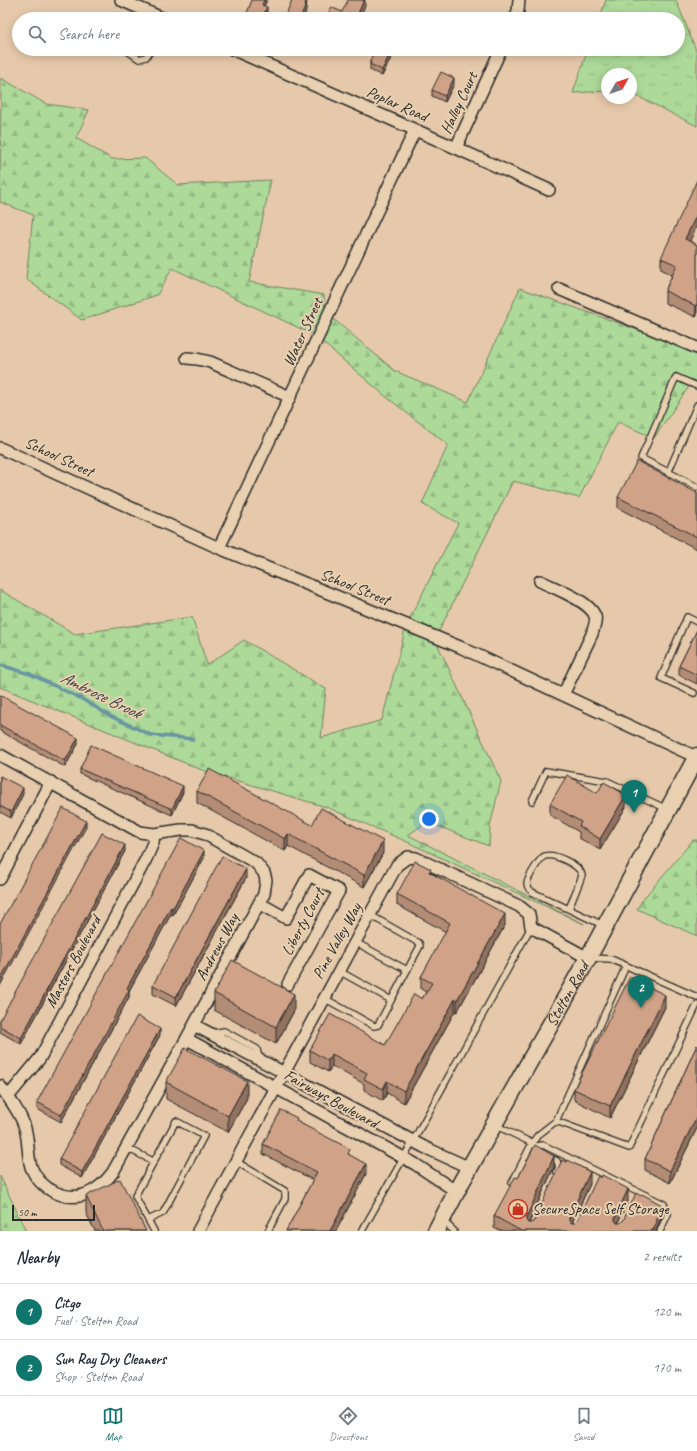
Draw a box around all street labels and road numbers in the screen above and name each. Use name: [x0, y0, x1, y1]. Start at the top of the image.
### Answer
street label: Halley Court: [436, 67, 483, 137]
street label: Poplar Road: [363, 82, 433, 127]
street label: Water Street: [278, 293, 328, 369]
street label: School Street: [22, 432, 99, 483]
street label: School Street: [317, 564, 395, 611]
street label: Liberty Court: [277, 883, 330, 959]
street label: Pine Valley Way: [308, 898, 367, 983]
street label: Andrews Way: [191, 909, 244, 984]
street label: Masters Boulevard: [40, 910, 107, 1011]
street label: Stelton Road: [541, 956, 595, 1030]
street label: Fairways Boulevard: [281, 1065, 384, 1134]

